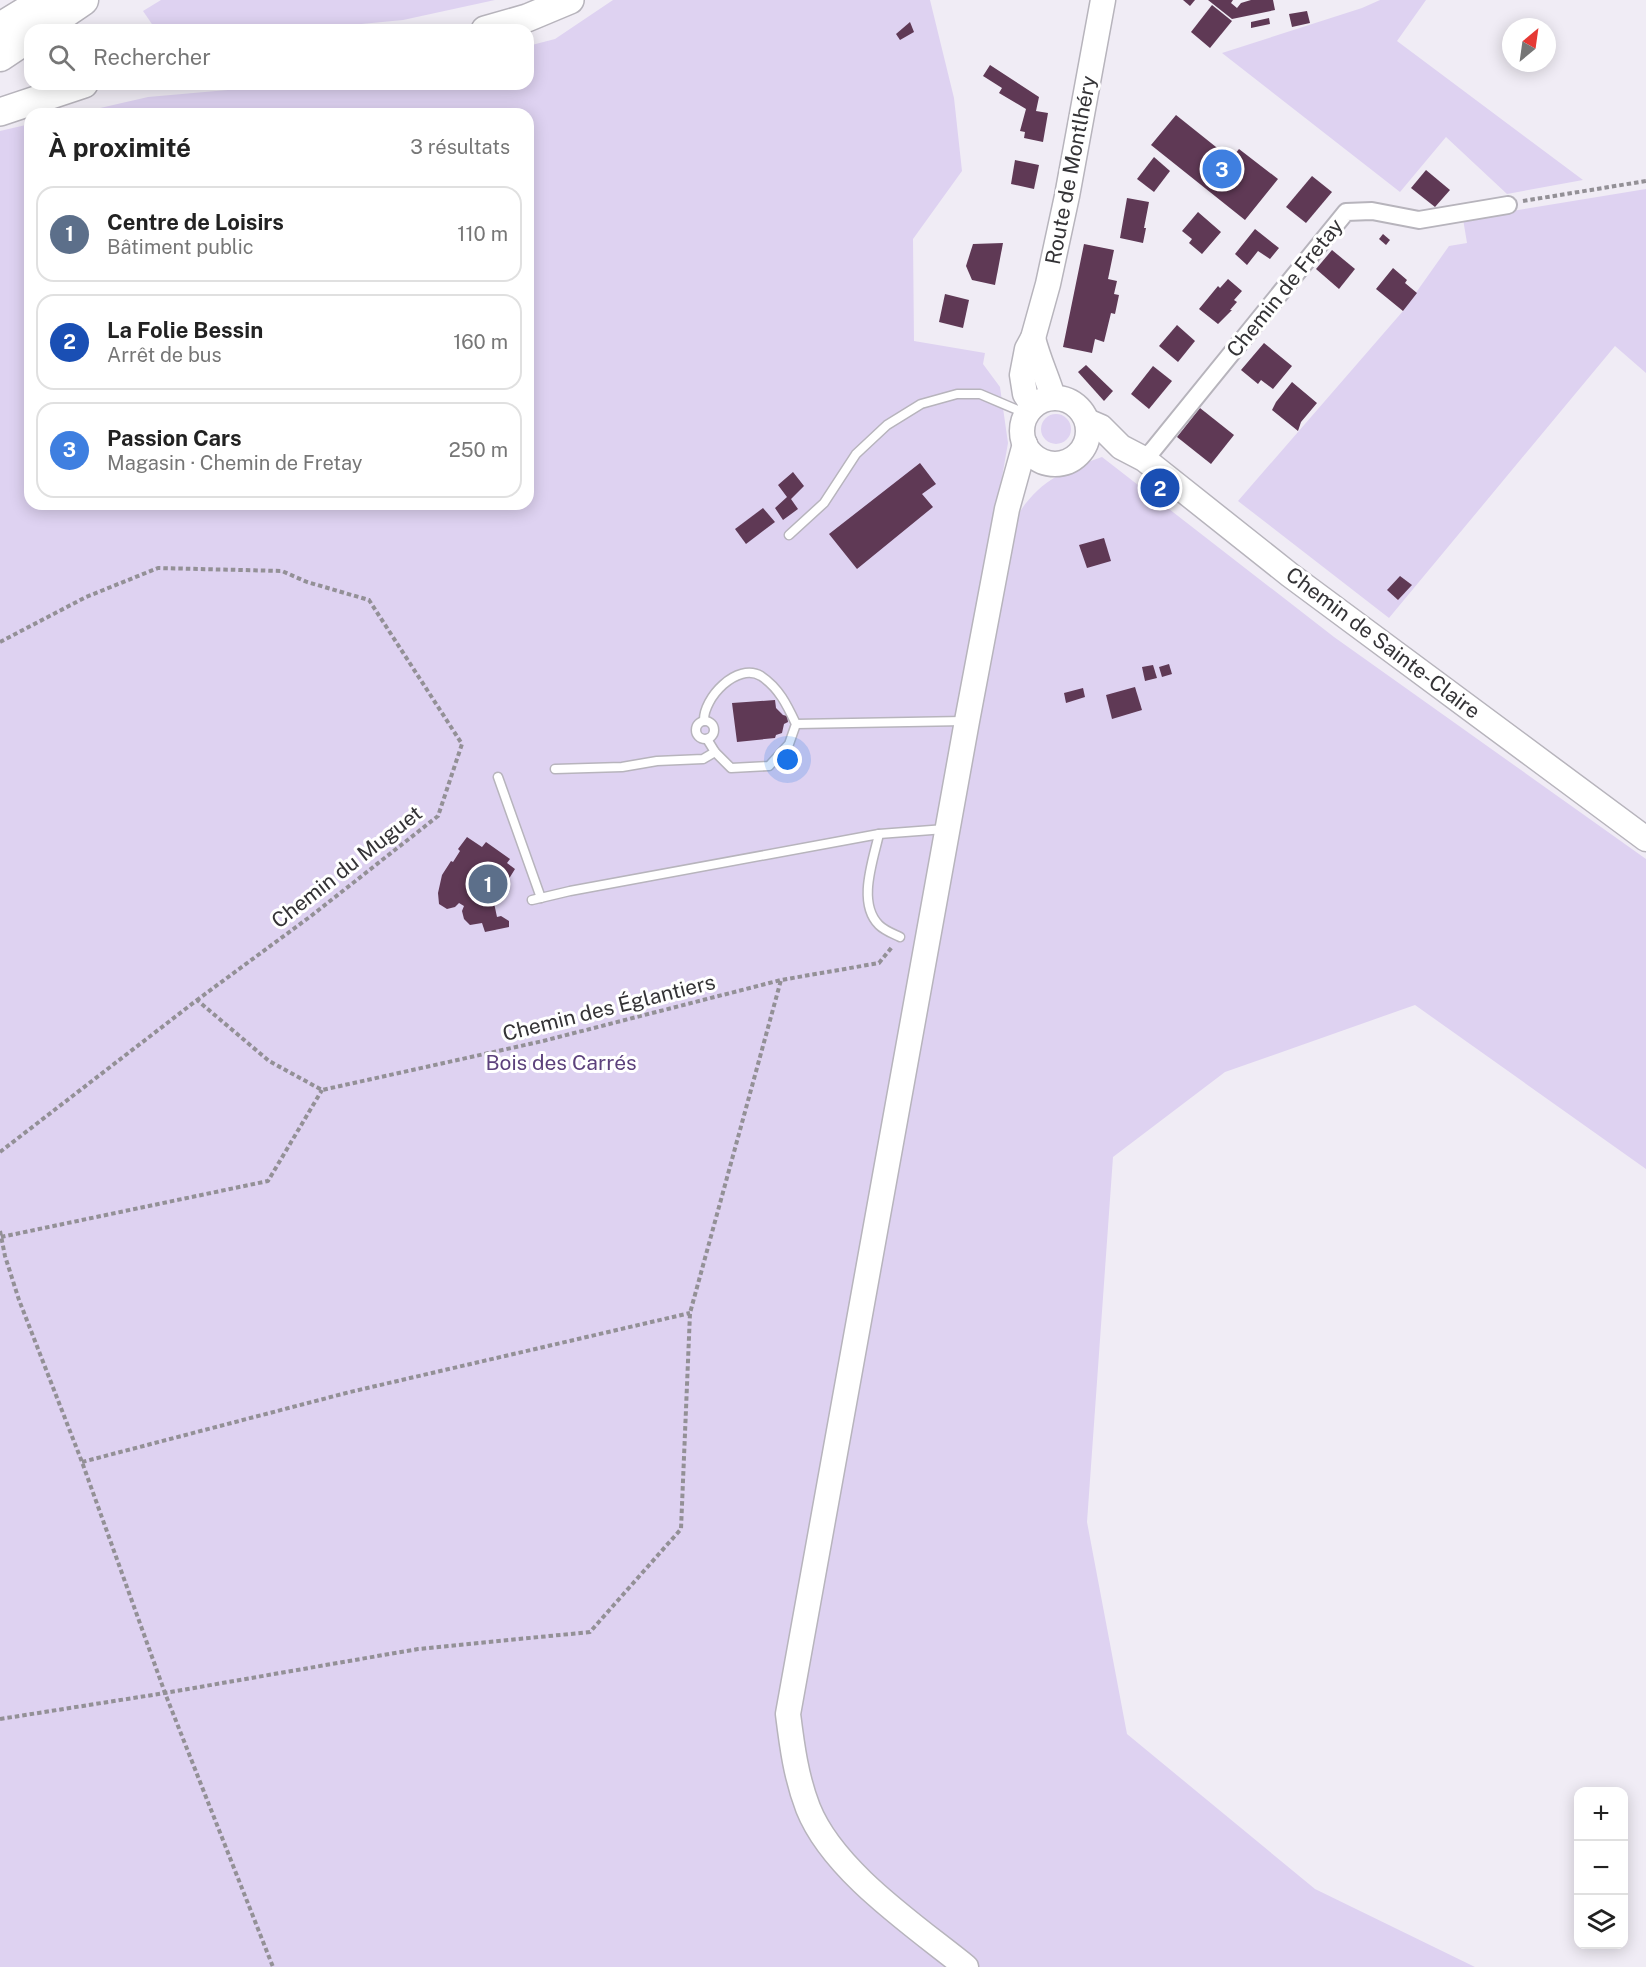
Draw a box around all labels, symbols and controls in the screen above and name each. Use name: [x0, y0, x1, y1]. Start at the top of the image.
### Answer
north arrow: [1502, 18, 1556, 72]
search box: [24, 24, 534, 90]
icon: search: [45, 41, 78, 74]
text: Rechercher: [93, 44, 211, 70]
street label: Route de Montlhéry: [1040, 73, 1101, 266]
text: À proximité: [48, 132, 191, 163]
text: 3 résultats: [410, 135, 510, 159]
pin: 3: [1202, 146, 1242, 192]
text: Centre de Loisirs: [107, 209, 284, 235]
street label: Chemin de Fretay: [1221, 213, 1348, 362]
text: 1: [65, 222, 74, 246]
text: 110 m: [457, 222, 508, 246]
text: Bâtiment public: [107, 235, 254, 259]
text: La Folie Bessin: [107, 317, 263, 343]
text: 2: [63, 330, 76, 354]
text: 160 m: [453, 330, 508, 354]
text: Arrêt de bus: [107, 343, 222, 367]
text: Passion Cars: [107, 425, 242, 451]
text: 3: [63, 438, 76, 462]
text: 250 m: [449, 438, 508, 462]
text: Magasin · Chemin de Fretay: [107, 451, 362, 475]
pin: 2: [1140, 466, 1180, 510]
street label: Chemin de Sainte-Claire: [1281, 561, 1485, 724]
your location: [773, 745, 802, 774]
street label: Chemin du Muguet: [266, 800, 427, 933]
pin: 1: [468, 862, 508, 906]
street label: Chemin des Églantiers: [500, 969, 718, 1046]
park label: Bois des Carrés: [485, 1050, 637, 1075]
map controls: [1574, 1787, 1628, 1949]
button: +: [1574, 1787, 1628, 1841]
button: −: [1574, 1841, 1628, 1895]
button: layers: [1574, 1895, 1628, 1949]

